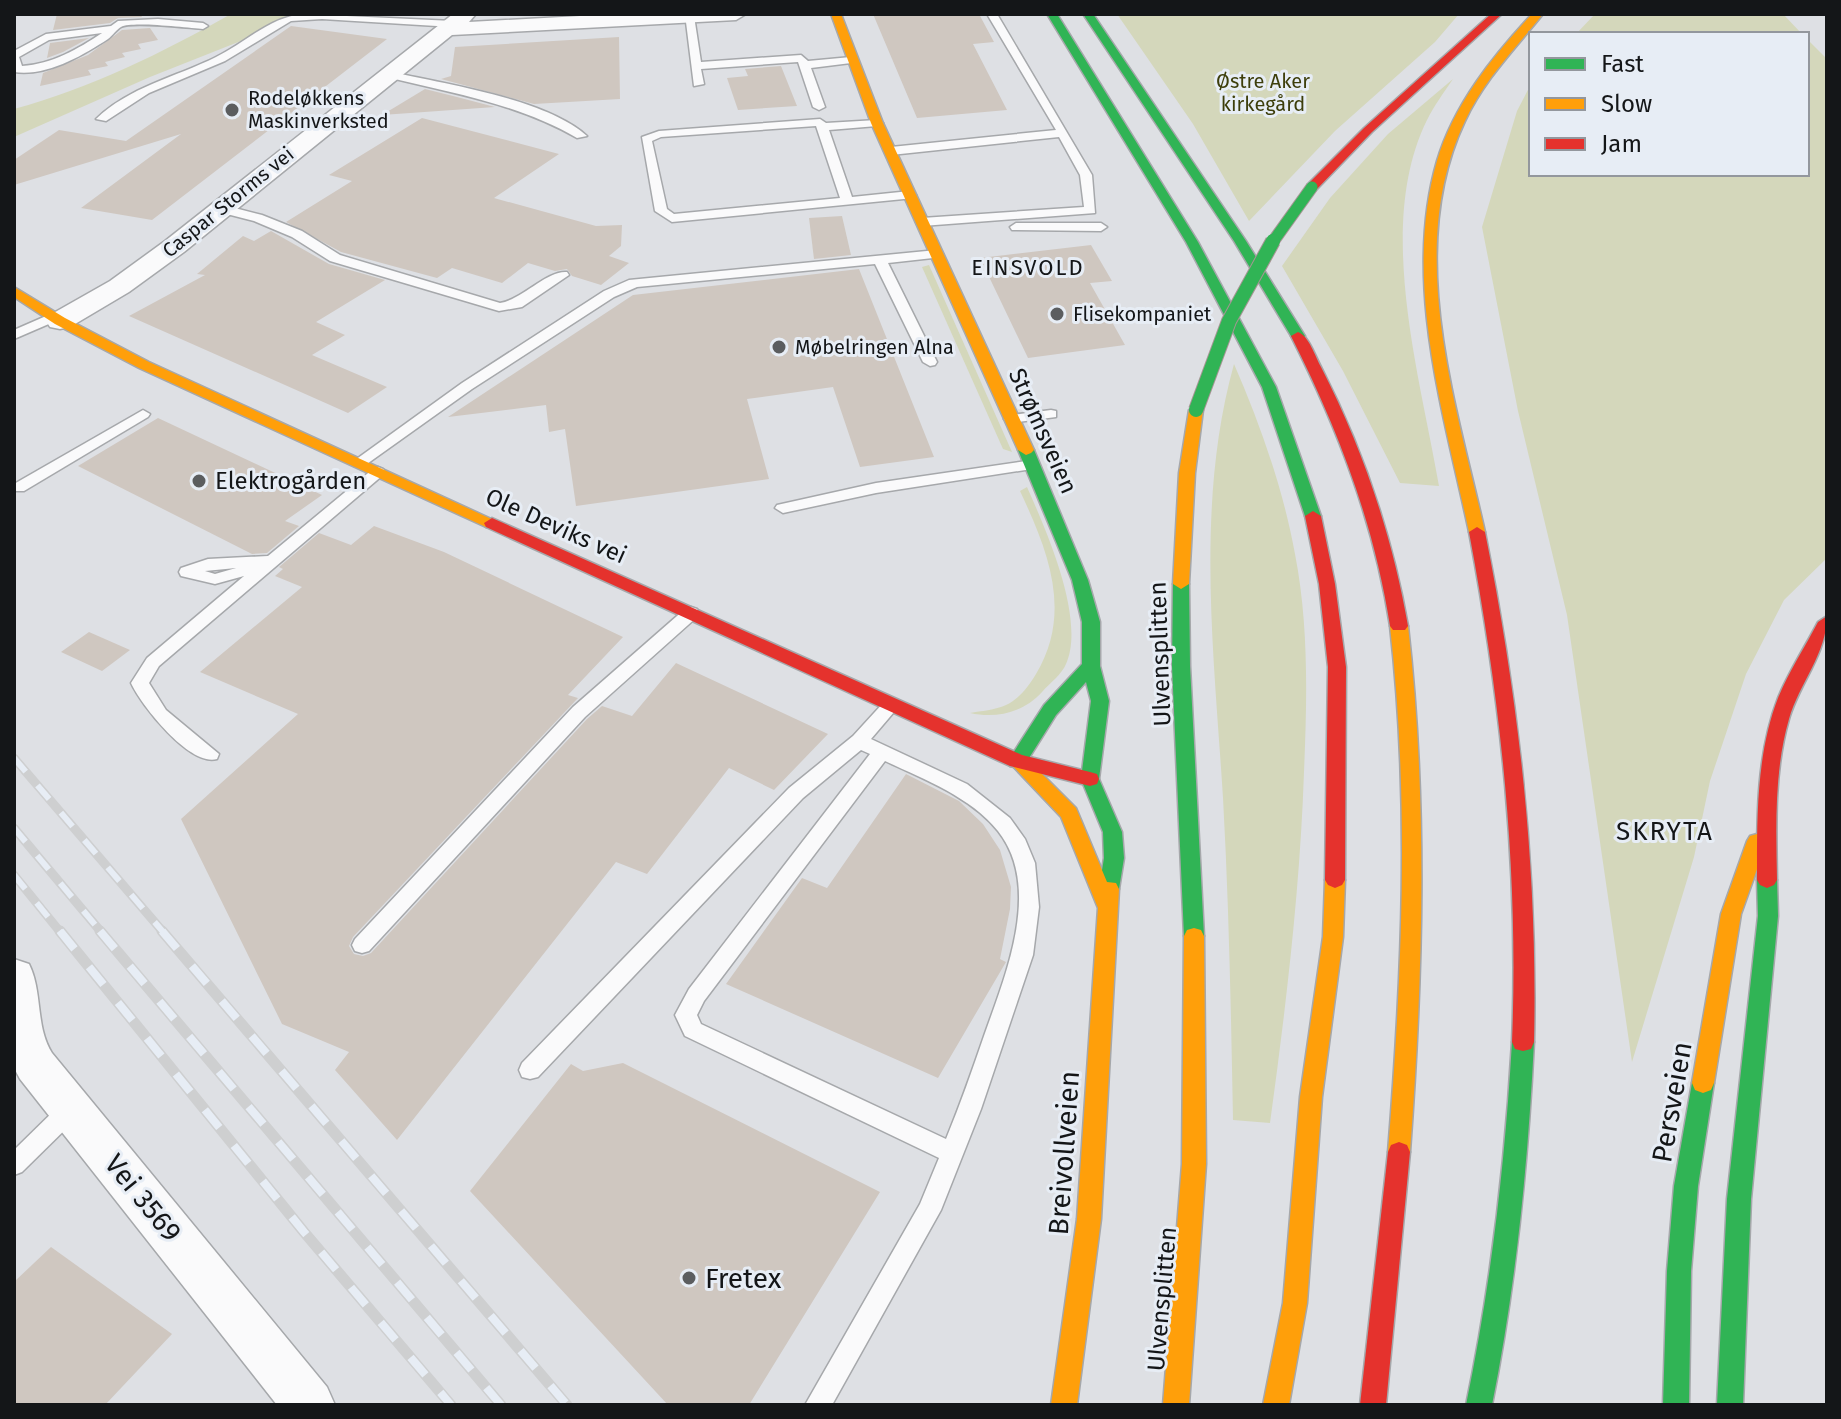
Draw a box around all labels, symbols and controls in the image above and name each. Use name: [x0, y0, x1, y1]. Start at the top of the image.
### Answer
legend: [1529, 32, 1809, 176]
text: Fast: [1601, 50, 1644, 78]
park label: Østre Aker kirkegård: [1216, 69, 1310, 116]
place label: Rodeløkkens Maskinverksted: [248, 86, 389, 133]
text: Slow: [1601, 90, 1652, 118]
marker: Rodeløkkens Maskinverksted: [223, 101, 241, 119]
text: Jam: [1601, 130, 1642, 158]
street label: Caspar Storms vei: [158, 142, 298, 262]
district label: EINSVOLD: [971, 254, 1085, 281]
place label: Flisekompaniet: [1073, 302, 1212, 326]
marker: Flisekompaniet: [1048, 305, 1066, 323]
place label: Møbelringen Alna: [795, 335, 954, 359]
marker: Møbelringen Alna: [770, 338, 788, 356]
street label: Strømsveien: [1003, 364, 1083, 498]
place label: Elektrogården: [215, 467, 366, 495]
marker: Elektrogården: [190, 472, 208, 490]
street label: Ole Deviks vei: [481, 482, 631, 570]
street label: Ulvensplitten: [1143, 581, 1177, 727]
district label: SKRYTA: [1616, 816, 1714, 847]
street label: Persveien: [1645, 1039, 1699, 1165]
street label: Breivollveien: [1042, 1070, 1086, 1236]
street label: Vei 3569: [98, 1148, 188, 1248]
street label: Ulvensplitten: [1142, 1226, 1182, 1372]
place label: Fretex: [705, 1262, 782, 1295]
marker: Fretex: [680, 1269, 698, 1287]

